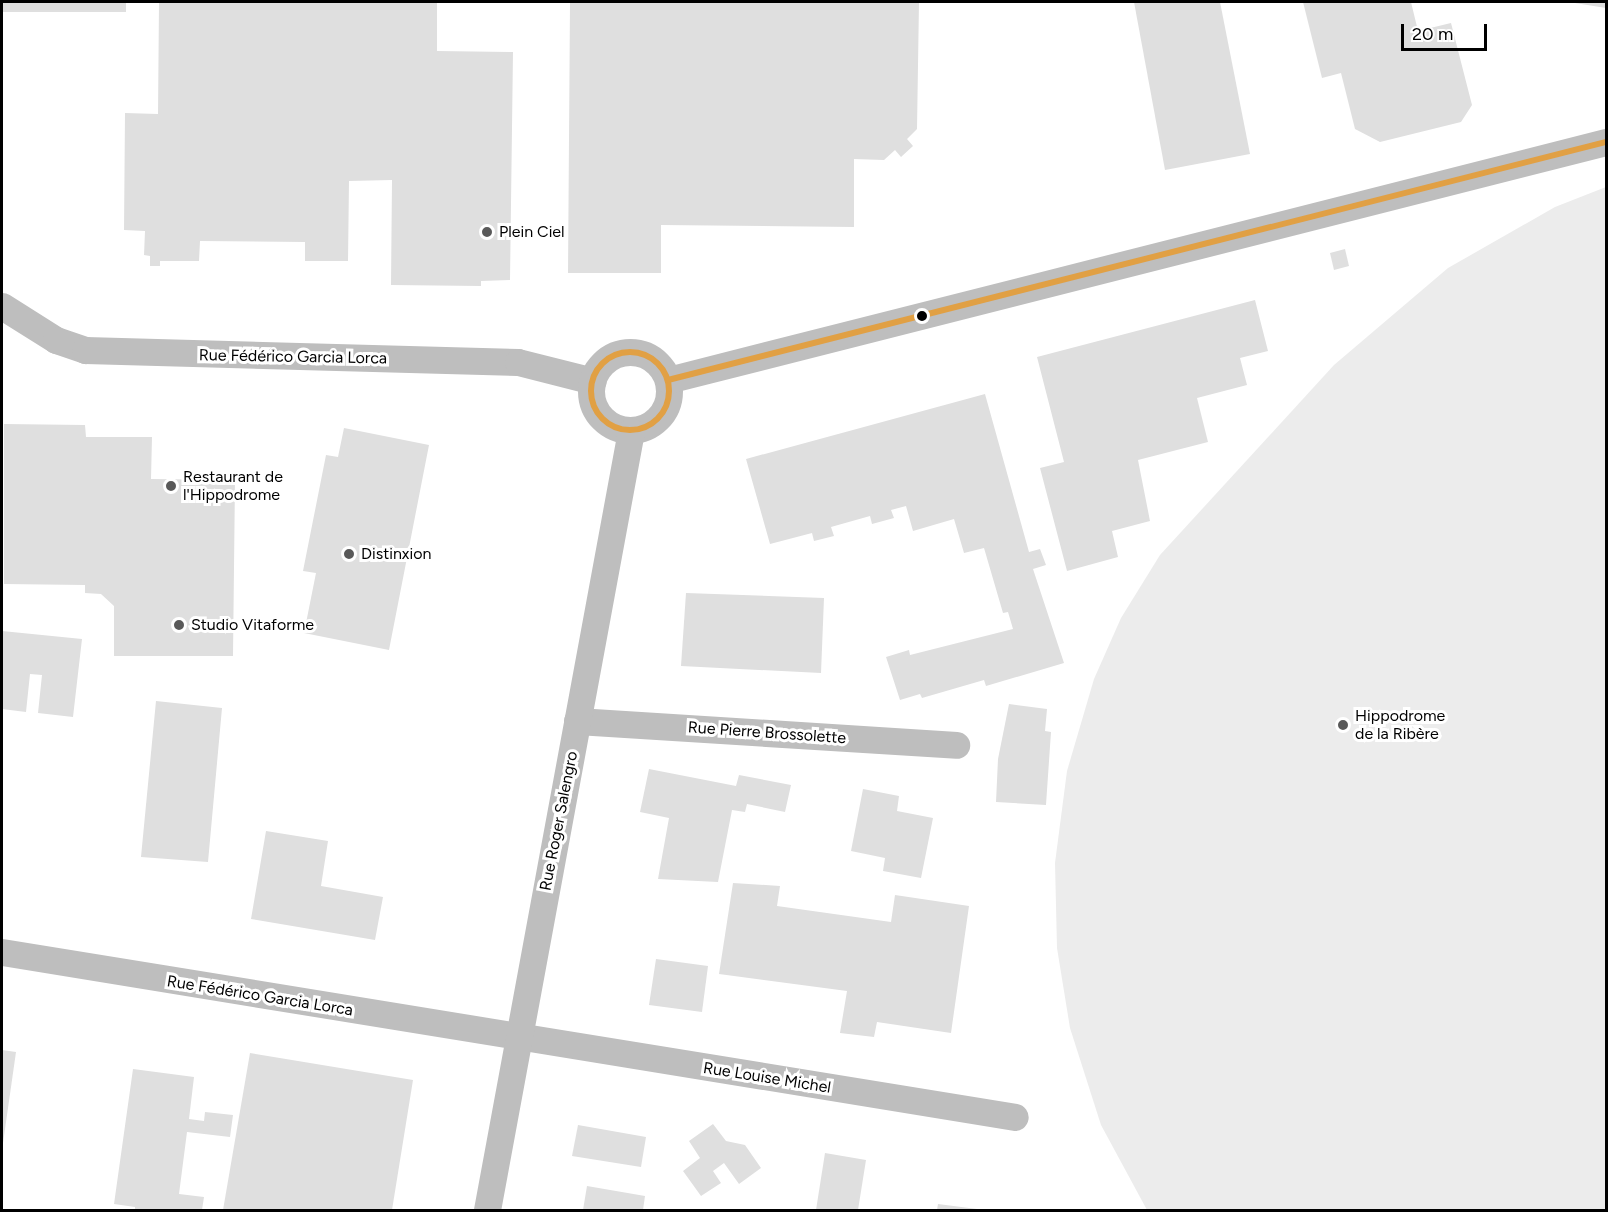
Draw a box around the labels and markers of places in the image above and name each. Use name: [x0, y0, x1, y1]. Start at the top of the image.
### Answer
place label: Plein Ciel: [499, 222, 565, 242]
marker: Plein Ciel: [480, 225, 494, 239]
unlabelled marker: [916, 310, 928, 322]
place label: Restaurant de l'Hippodrome: [183, 467, 283, 505]
marker: Restaurant de l'Hippodrome: [164, 479, 178, 493]
place label: Distinxion: [361, 544, 431, 564]
marker: Distinxion: [342, 547, 356, 561]
place label: Studio Vitaforme: [191, 615, 314, 635]
marker: Studio Vitaforme: [172, 618, 186, 632]
place label: Hippodrome de la Ribère: [1355, 706, 1445, 744]
marker: Hippodrome de la Ribère: [1336, 718, 1350, 732]

